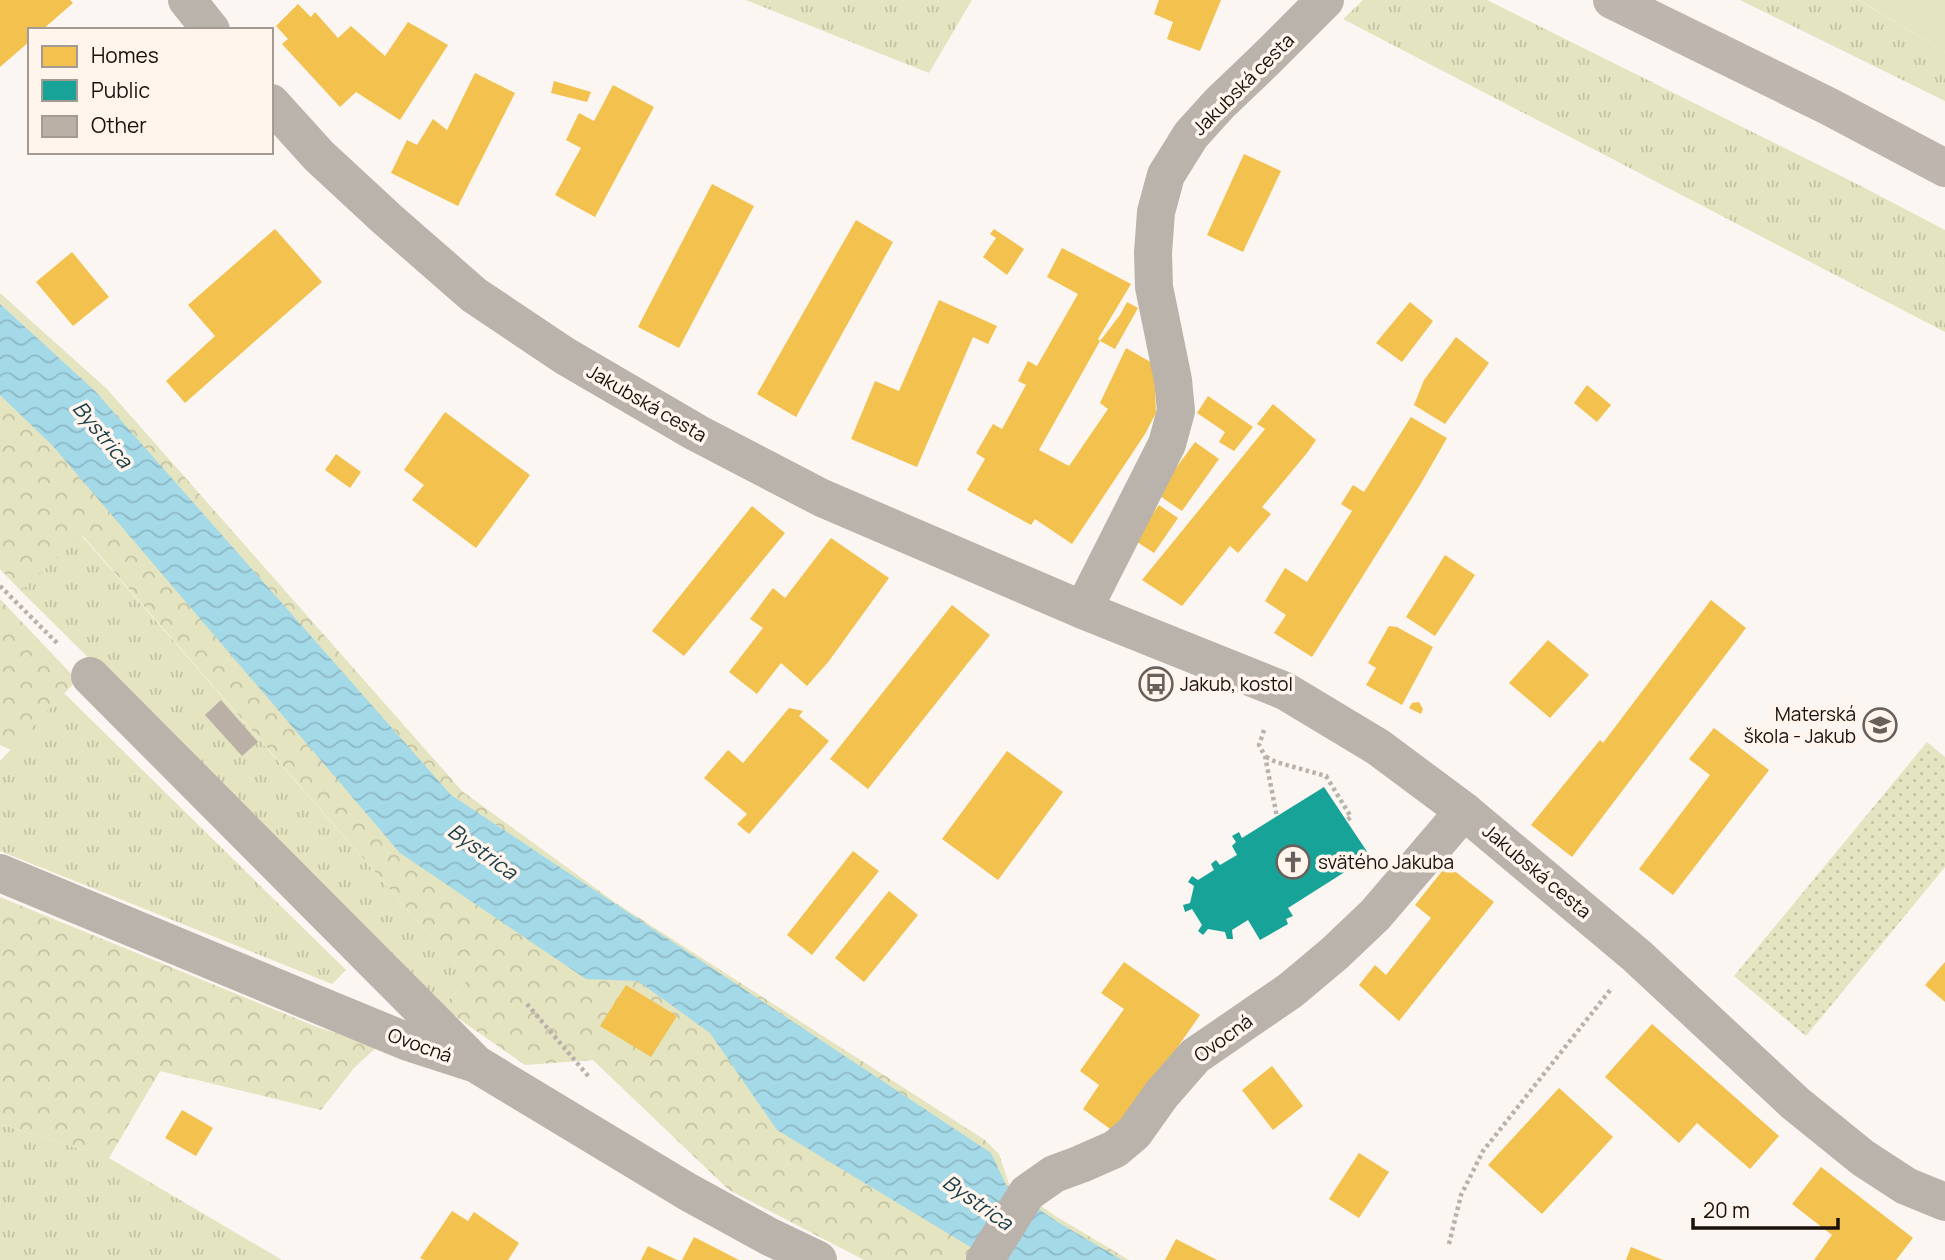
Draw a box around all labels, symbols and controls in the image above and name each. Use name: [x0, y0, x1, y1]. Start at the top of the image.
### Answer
street label: Jakubská cesta: [1186, 27, 1300, 141]
legend: [28, 28, 273, 154]
text: Homes: [91, 41, 159, 69]
text: Public: [91, 76, 150, 104]
text: Other: [91, 111, 147, 139]
street label: Jakubská cesta: [582, 358, 712, 448]
water label: Bystrica: [67, 395, 140, 474]
bus stop icon: Jakub, kostol: [1137, 665, 1175, 703]
place label: Jakub, kostol: [1180, 671, 1293, 697]
place label: Materská škola - Jakub: [1744, 701, 1856, 749]
school or university icon: Materská škola - Jakub: [1861, 706, 1899, 744]
water label: Bystrica: [443, 816, 524, 886]
street label: Jakubská cesta: [1477, 818, 1597, 924]
church icon: svätého Jakuba: [1274, 843, 1312, 881]
place label: svätého Jakuba: [1318, 849, 1454, 875]
street label: Ovocná: [1188, 1008, 1258, 1068]
street label: Ovocná: [384, 1021, 456, 1069]
water label: Bystrica: [938, 1168, 1020, 1237]
scale bar: [1693, 1186, 1838, 1230]
text: 20 m: [1703, 1196, 1750, 1224]

